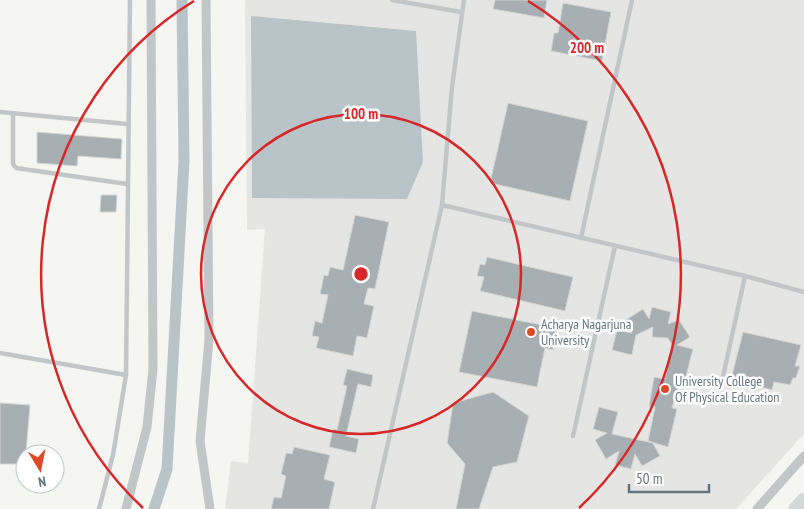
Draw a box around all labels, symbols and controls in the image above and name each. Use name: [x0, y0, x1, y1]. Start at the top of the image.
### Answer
text: 200 m: [570, 38, 604, 57]
text: 100 m: [344, 104, 378, 123]
centre of rings: [352, 265, 370, 283]
place label: Acharya Nagarjuna University: [541, 315, 631, 349]
marker: Acharya Nagarjuna University: [525, 326, 537, 338]
place label: University College Of Physical Education: [675, 372, 779, 406]
marker: University College Of Physical Education: [659, 383, 671, 395]
north arrow: [15, 444, 65, 494]
scale bar: [629, 462, 709, 494]
text: 50 m: [636, 469, 662, 488]
text: N: [37, 472, 48, 491]

